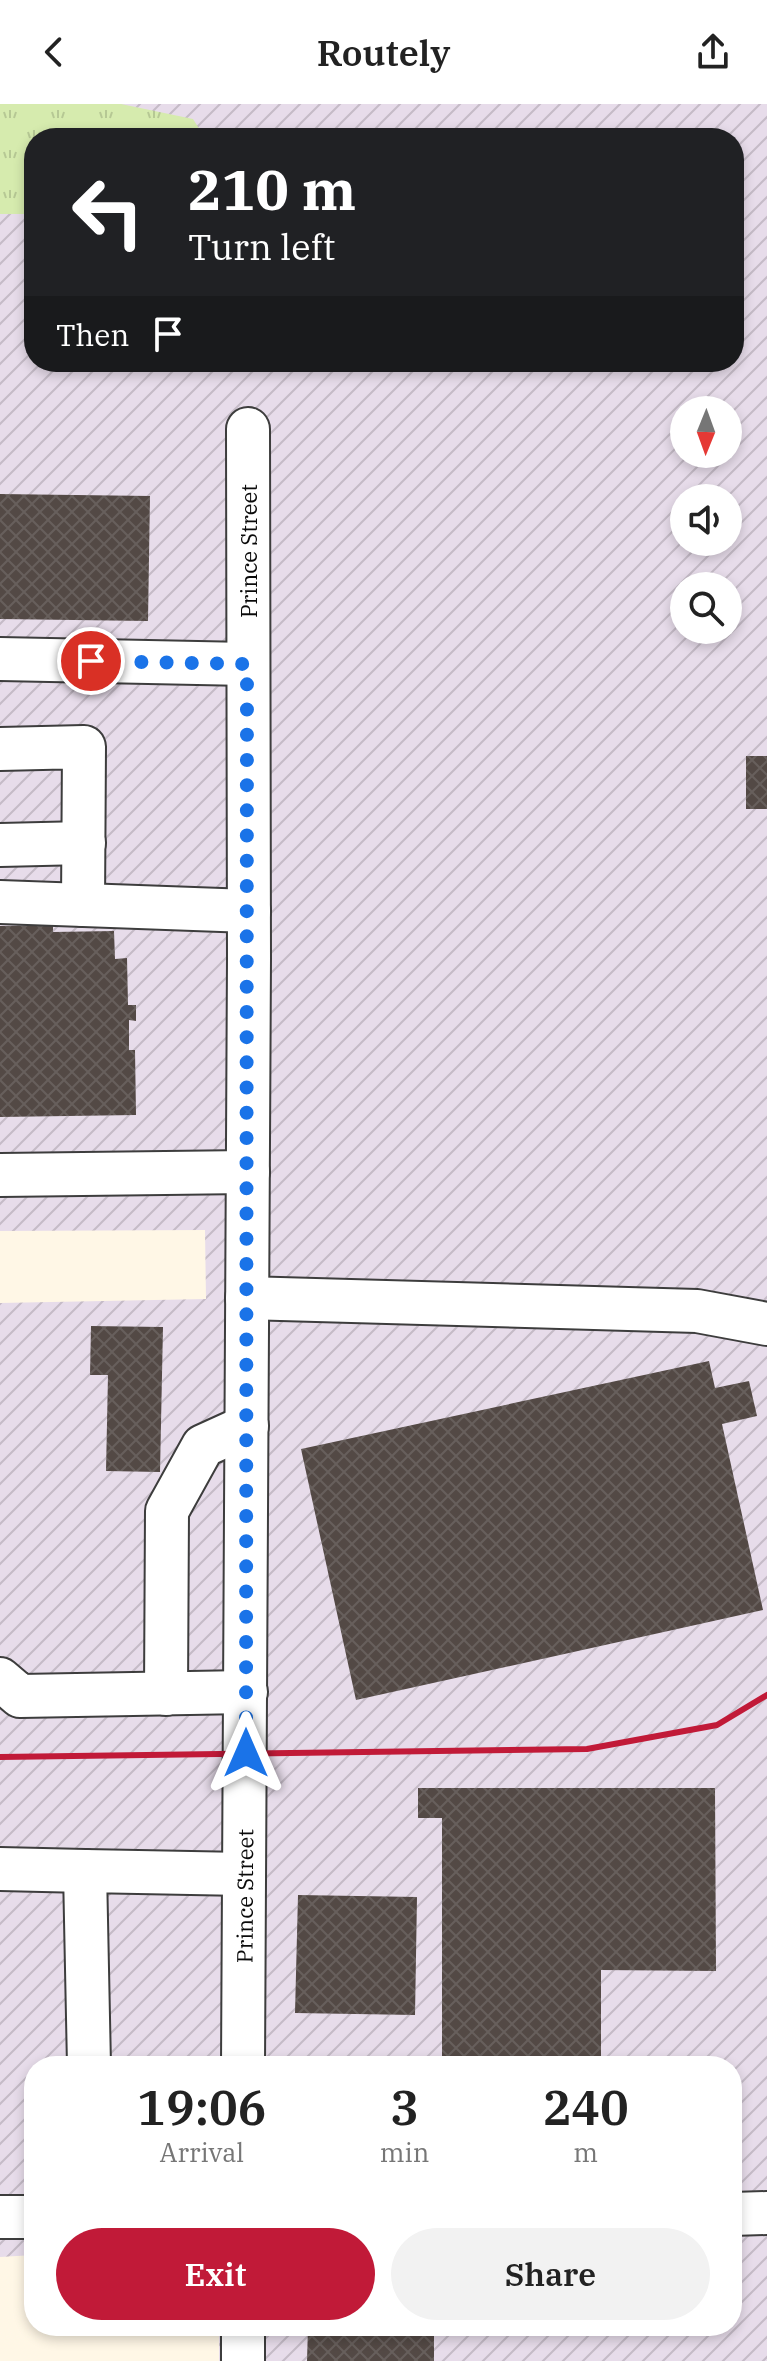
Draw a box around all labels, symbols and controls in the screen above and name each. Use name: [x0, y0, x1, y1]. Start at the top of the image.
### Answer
text: Routely: [317, 29, 450, 76]
icon: back: [32, 30, 76, 74]
icon: share: [691, 30, 735, 74]
text: 210 m: [188, 153, 356, 225]
icon: left: [56, 160, 160, 264]
text: Turn left: [188, 223, 335, 270]
icon: arrive: [146, 312, 190, 356]
text: Then: [56, 315, 130, 354]
north arrow: [670, 396, 742, 468]
map controls: [670, 396, 742, 644]
street label: Prince Street: [234, 484, 263, 618]
button: sound: [670, 484, 742, 556]
button: search: [670, 572, 742, 644]
pin: [57, 627, 125, 695]
icon: arrive: [69, 639, 113, 683]
position arrow: [204, 1711, 288, 1795]
street label: Prince Street: [229, 1829, 259, 1963]
text: 19:06: [137, 2076, 267, 2138]
text: 3: [390, 2076, 419, 2138]
text: 240: [542, 2076, 629, 2138]
text: Arrival: [160, 2135, 244, 2169]
text: min: [380, 2135, 429, 2169]
text: m: [573, 2135, 598, 2169]
button: Exit: [56, 2228, 375, 2320]
button: Share: [391, 2228, 710, 2320]

